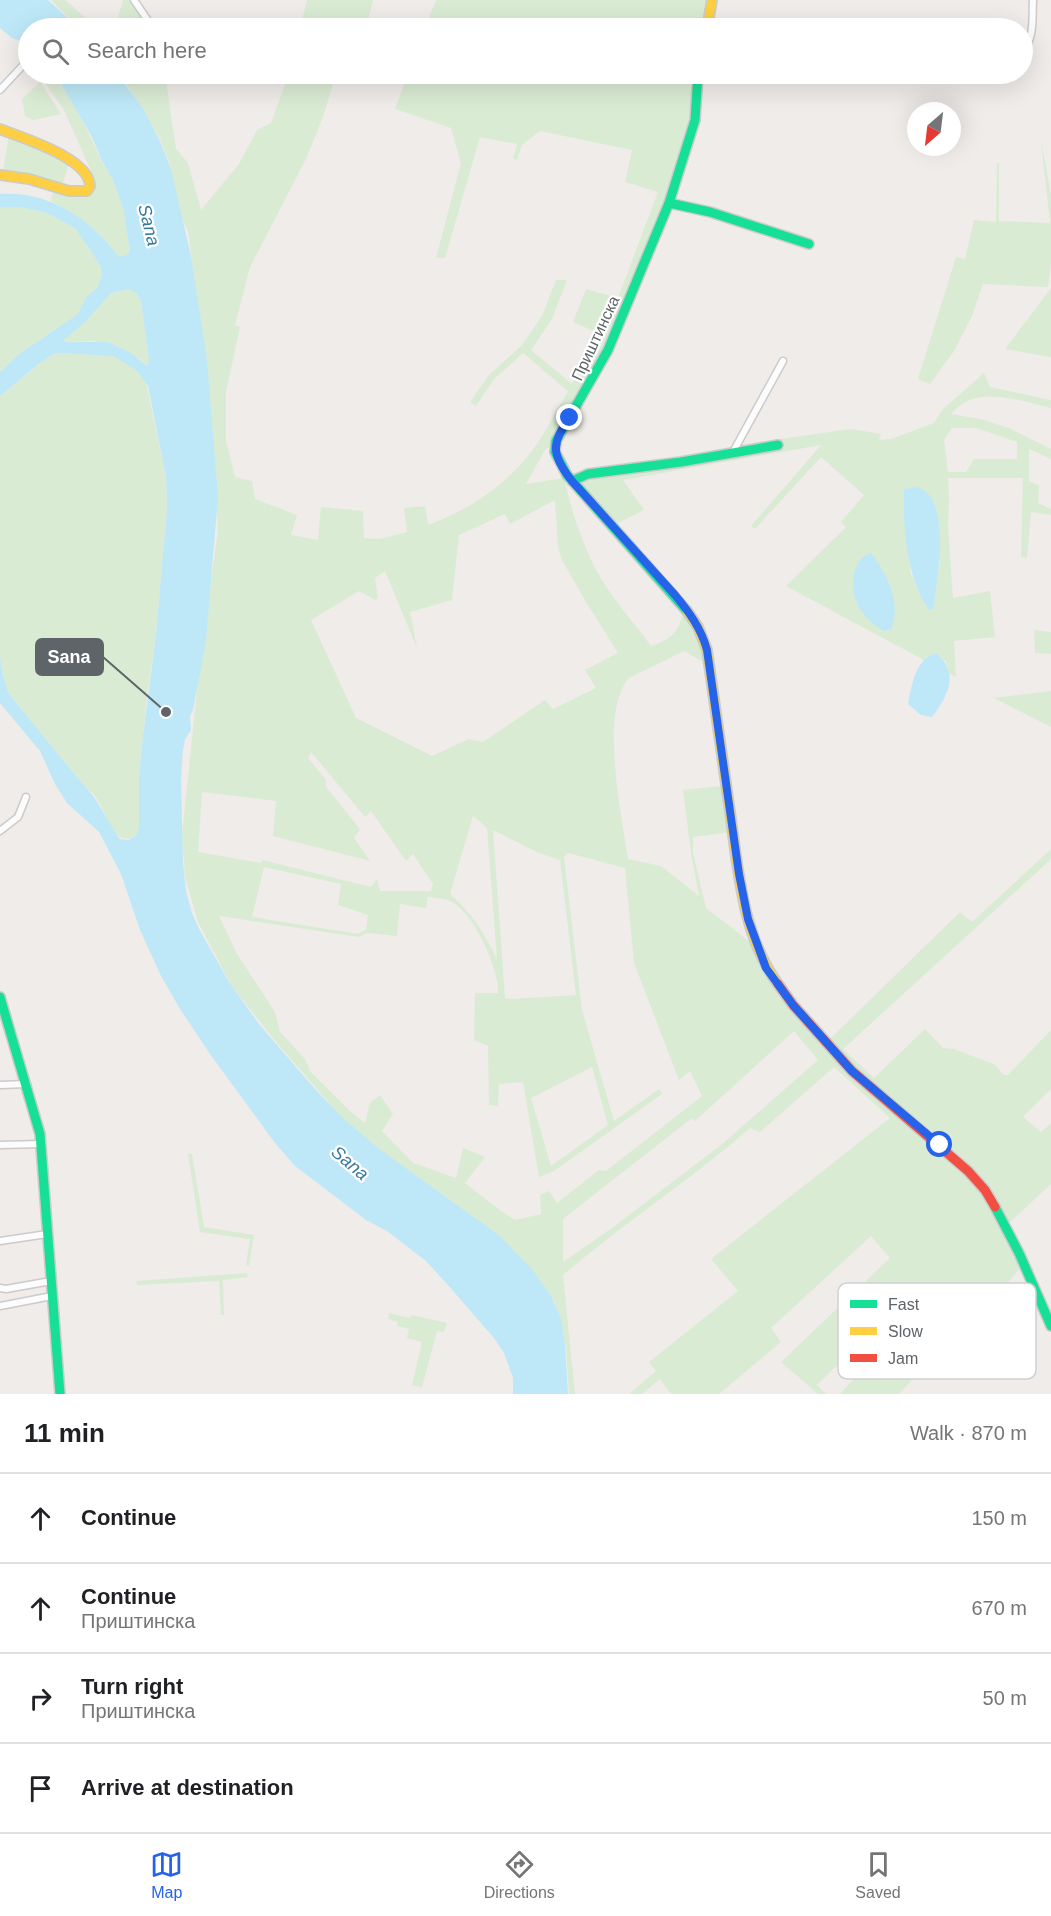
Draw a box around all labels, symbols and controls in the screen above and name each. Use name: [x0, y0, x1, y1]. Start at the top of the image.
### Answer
search box: [18, 18, 1033, 84]
icon: search: [39, 35, 72, 68]
text: Search here: [87, 38, 207, 63]
north arrow: [907, 102, 961, 156]
water label: Sana: [134, 202, 164, 248]
street label: Приштинска: [568, 293, 623, 383]
route end: [556, 404, 582, 430]
callout: Sana: [36, 639, 103, 675]
text: Sana: [47, 647, 91, 667]
route start: [926, 1131, 952, 1157]
water label: Sana: [327, 1142, 373, 1184]
legend: [838, 1283, 1036, 1379]
text: Fast: [888, 1296, 920, 1313]
text: Slow: [888, 1323, 923, 1340]
text: Jam: [888, 1350, 918, 1367]
text: 11 min: [24, 1418, 105, 1448]
text: Walk · 870 m: [910, 1422, 1027, 1444]
icon: ahead: [24, 1502, 57, 1535]
text: Continue: [81, 1505, 176, 1530]
text: 150 m: [971, 1507, 1027, 1529]
text: Continue: [81, 1584, 176, 1609]
icon: ahead: [24, 1592, 57, 1625]
text: 670 m: [971, 1597, 1027, 1619]
text: Приштинска: [81, 1610, 195, 1632]
text: Turn right: [81, 1674, 183, 1699]
icon: right: [24, 1682, 57, 1715]
text: 50 m: [983, 1687, 1027, 1709]
text: Приштинска: [81, 1700, 195, 1722]
icon: arrive: [24, 1772, 57, 1805]
text: Arrive at destination: [81, 1775, 294, 1800]
tab: Map: [150, 1848, 183, 1902]
tab: Directions: [484, 1848, 555, 1902]
tab: Saved: [855, 1848, 901, 1902]

